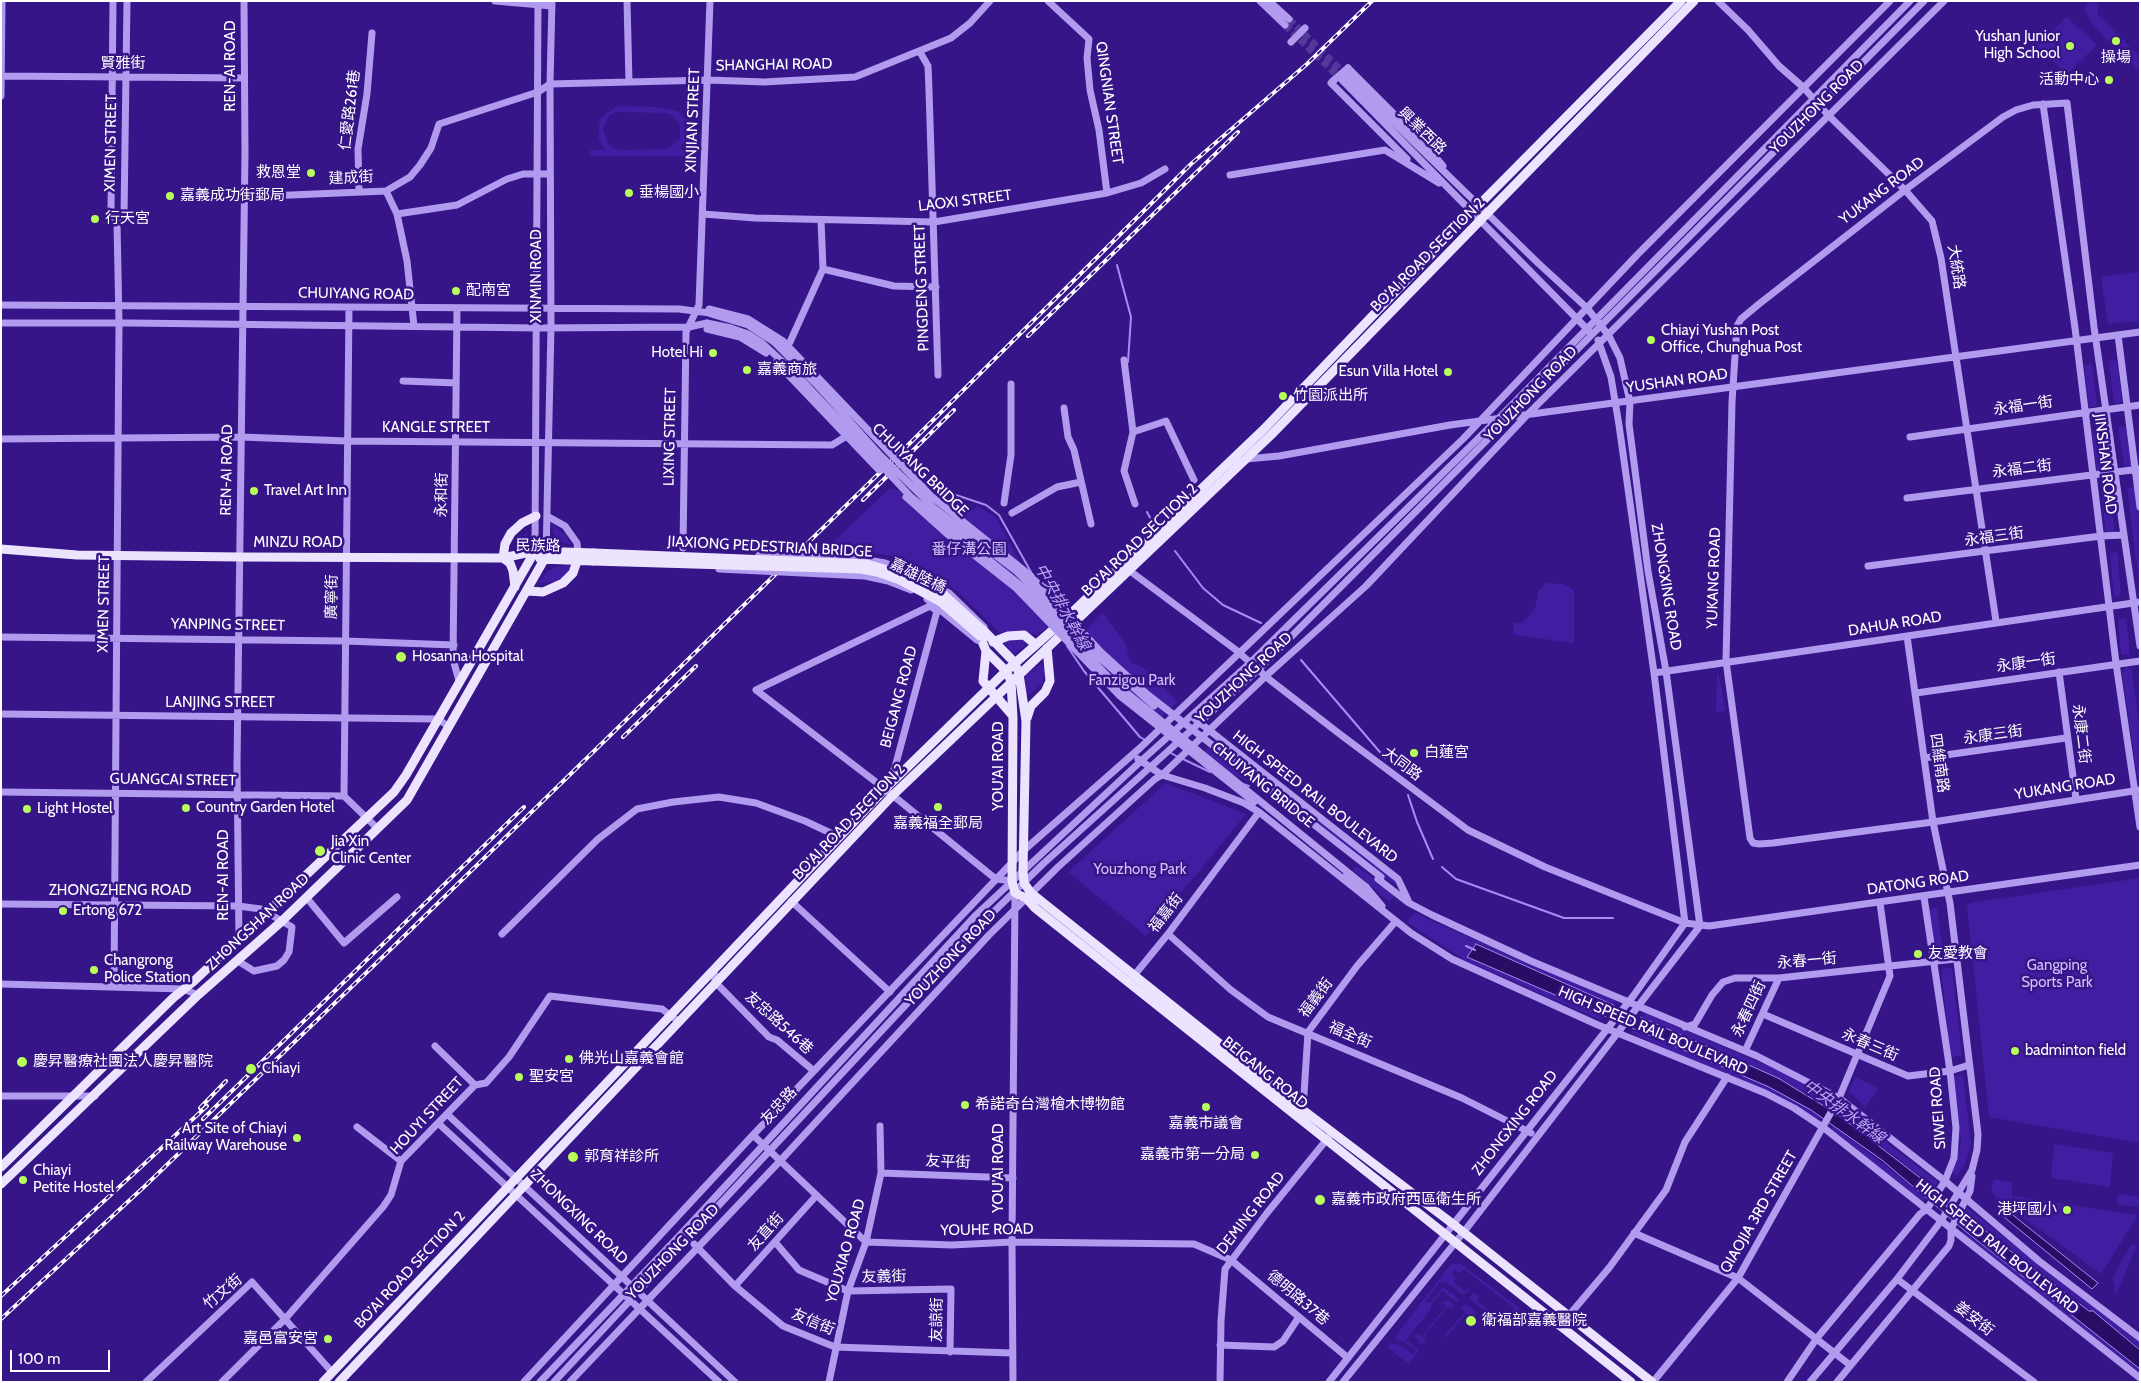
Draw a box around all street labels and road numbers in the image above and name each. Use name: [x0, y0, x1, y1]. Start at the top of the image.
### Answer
street label: REN-AI ROAD: [222, 20, 240, 112]
street label: QINGNIAN STREET: [1091, 40, 1127, 166]
street label: 賢雅街: [101, 55, 145, 73]
street label: SHANGHAI ROAD: [715, 55, 833, 75]
street label: YOUZHONG ROAD: [1766, 56, 1868, 158]
street label: XINJIAN STREET: [682, 67, 704, 173]
street label: 仁愛路261巷: [336, 69, 364, 151]
street label: XIMEN STREET: [101, 94, 121, 192]
street label: 興業西路: [1394, 104, 1450, 158]
street label: YUKANG ROAD: [1836, 153, 1928, 229]
street label: 建成街: [328, 168, 374, 188]
street label: LAOXI STREET: [917, 186, 1013, 216]
street label: BO'AI ROAD SECTION 2: [1367, 194, 1489, 316]
street label: PINGDENG STREET: [911, 224, 933, 352]
street label: XINMIN ROAD: [528, 229, 546, 323]
street label: 大統路: [1944, 243, 1968, 291]
street label: CHUIYANG ROAD: [298, 284, 414, 304]
street label: YOUZHONG ROAD: [1481, 343, 1581, 445]
street label: YUSHAN ROAD: [1625, 365, 1729, 397]
street label: LIXING STREET: [660, 388, 680, 486]
street label: 永福一街: [1992, 393, 2054, 419]
street label: JINSHAN ROAD: [2090, 413, 2120, 515]
street label: KANGLE STREET: [382, 419, 490, 437]
street label: CHUIYANG BRIDGE: [868, 420, 972, 520]
street label: REN-AI ROAD: [217, 424, 237, 516]
street label: 永福二街: [1991, 456, 2053, 482]
street label: 永和街: [433, 472, 451, 518]
street label: BO'AI ROAD SECTION 2: [1078, 480, 1202, 600]
street label: ZHONGXING ROAD: [1647, 522, 1685, 652]
street label: 永福三街: [1963, 524, 2025, 550]
street label: YUKANG ROAD: [1703, 527, 1725, 629]
street label: JIAXIONG PEDESTRIAN BRIDGE: [667, 533, 873, 561]
street label: MINZU ROAD: [253, 534, 343, 552]
street label: 民族路: [515, 537, 561, 555]
street label: XIMEN STREET: [94, 555, 114, 653]
street label: 嘉雄陸橋: [887, 555, 949, 597]
street label: 廣寧街: [323, 574, 341, 620]
street label: DAHUA ROAD: [1847, 608, 1943, 640]
street label: YANPING STREET: [171, 615, 285, 635]
street label: YOUZHONG ROAD: [1192, 629, 1296, 727]
street label: BEIGANG ROAD: [877, 644, 921, 750]
street label: 永康一街: [1995, 650, 2057, 676]
street label: LANJING STREET: [165, 694, 275, 712]
street label: 永康二街: [2068, 703, 2094, 765]
street label: YOU'AI ROAD: [990, 721, 1008, 811]
street label: 永康三街: [1962, 722, 2024, 748]
street label: HIGH SPEED RAIL BOULEVARD: [1229, 727, 1401, 867]
street label: 四維南路: [1926, 732, 1952, 794]
street label: CHUIYANG BRIDGE: [1208, 738, 1318, 832]
street label: 大同路: [1379, 743, 1425, 785]
street label: BO'AI ROAD SECTION 2: [789, 760, 909, 884]
street label: GUANGCAI STREET: [110, 770, 236, 790]
street label: YUKANG ROAD: [2013, 770, 2117, 804]
street label: REN-AI ROAD: [215, 829, 233, 921]
street label: DATONG ROAD: [1866, 867, 1970, 899]
street label: ZHONGSHAN ROAD: [203, 870, 313, 974]
street label: ZHONGZHENG ROAD: [49, 882, 191, 900]
street label: 福嘉街: [1145, 890, 1187, 936]
street label: YOUZHONG ROAD: [902, 906, 1000, 1010]
street label: 永春一街: [1776, 949, 1838, 973]
street label: 福義街: [1295, 975, 1337, 1021]
street label: 永春四街: [1728, 978, 1770, 1040]
street label: HIGH SPEED RAIL BOULEVARD: [1555, 983, 1751, 1079]
street label: 友忠路546巷: [741, 988, 817, 1058]
street label: 福全街: [1326, 1018, 1374, 1052]
street label: 永春三街: [1839, 1025, 1901, 1065]
street label: BEIGANG ROAD: [1219, 1033, 1311, 1113]
street label: SIWEI ROAD: [1926, 1066, 1950, 1150]
street label: ZHONGXING ROAD: [1468, 1067, 1562, 1179]
street label: HOUYI STREET: [387, 1074, 467, 1158]
street label: 友忠路: [757, 1083, 801, 1129]
street label: YOU'AI ROAD: [990, 1123, 1008, 1213]
street label: QIAOJIA 3RD STREET: [1717, 1148, 1801, 1276]
street label: 友平街: [925, 1152, 971, 1172]
street label: ZHONGXING ROAD: [527, 1166, 631, 1268]
street label: DEMING ROAD: [1213, 1168, 1289, 1258]
street label: HIGH SPEED RAIL BOULEVARD: [1912, 1176, 2082, 1318]
street label: YOUXIAO ROAD: [822, 1197, 870, 1305]
street label: YOUZHONG ROAD: [623, 1201, 723, 1303]
street label: BO’AI ROAD SECTION 2: [351, 1208, 469, 1332]
street label: 友直街: [744, 1209, 788, 1255]
street label: YOUHE ROAD: [940, 1220, 1034, 1240]
street label: 德明路37巷: [1263, 1267, 1333, 1329]
street label: 友義街: [861, 1268, 907, 1286]
street label: 竹文街: [200, 1271, 246, 1313]
street label: 友諒街: [928, 1297, 946, 1343]
street label: 姜安街: [1951, 1298, 1997, 1340]
street label: 友信街: [789, 1305, 837, 1339]

